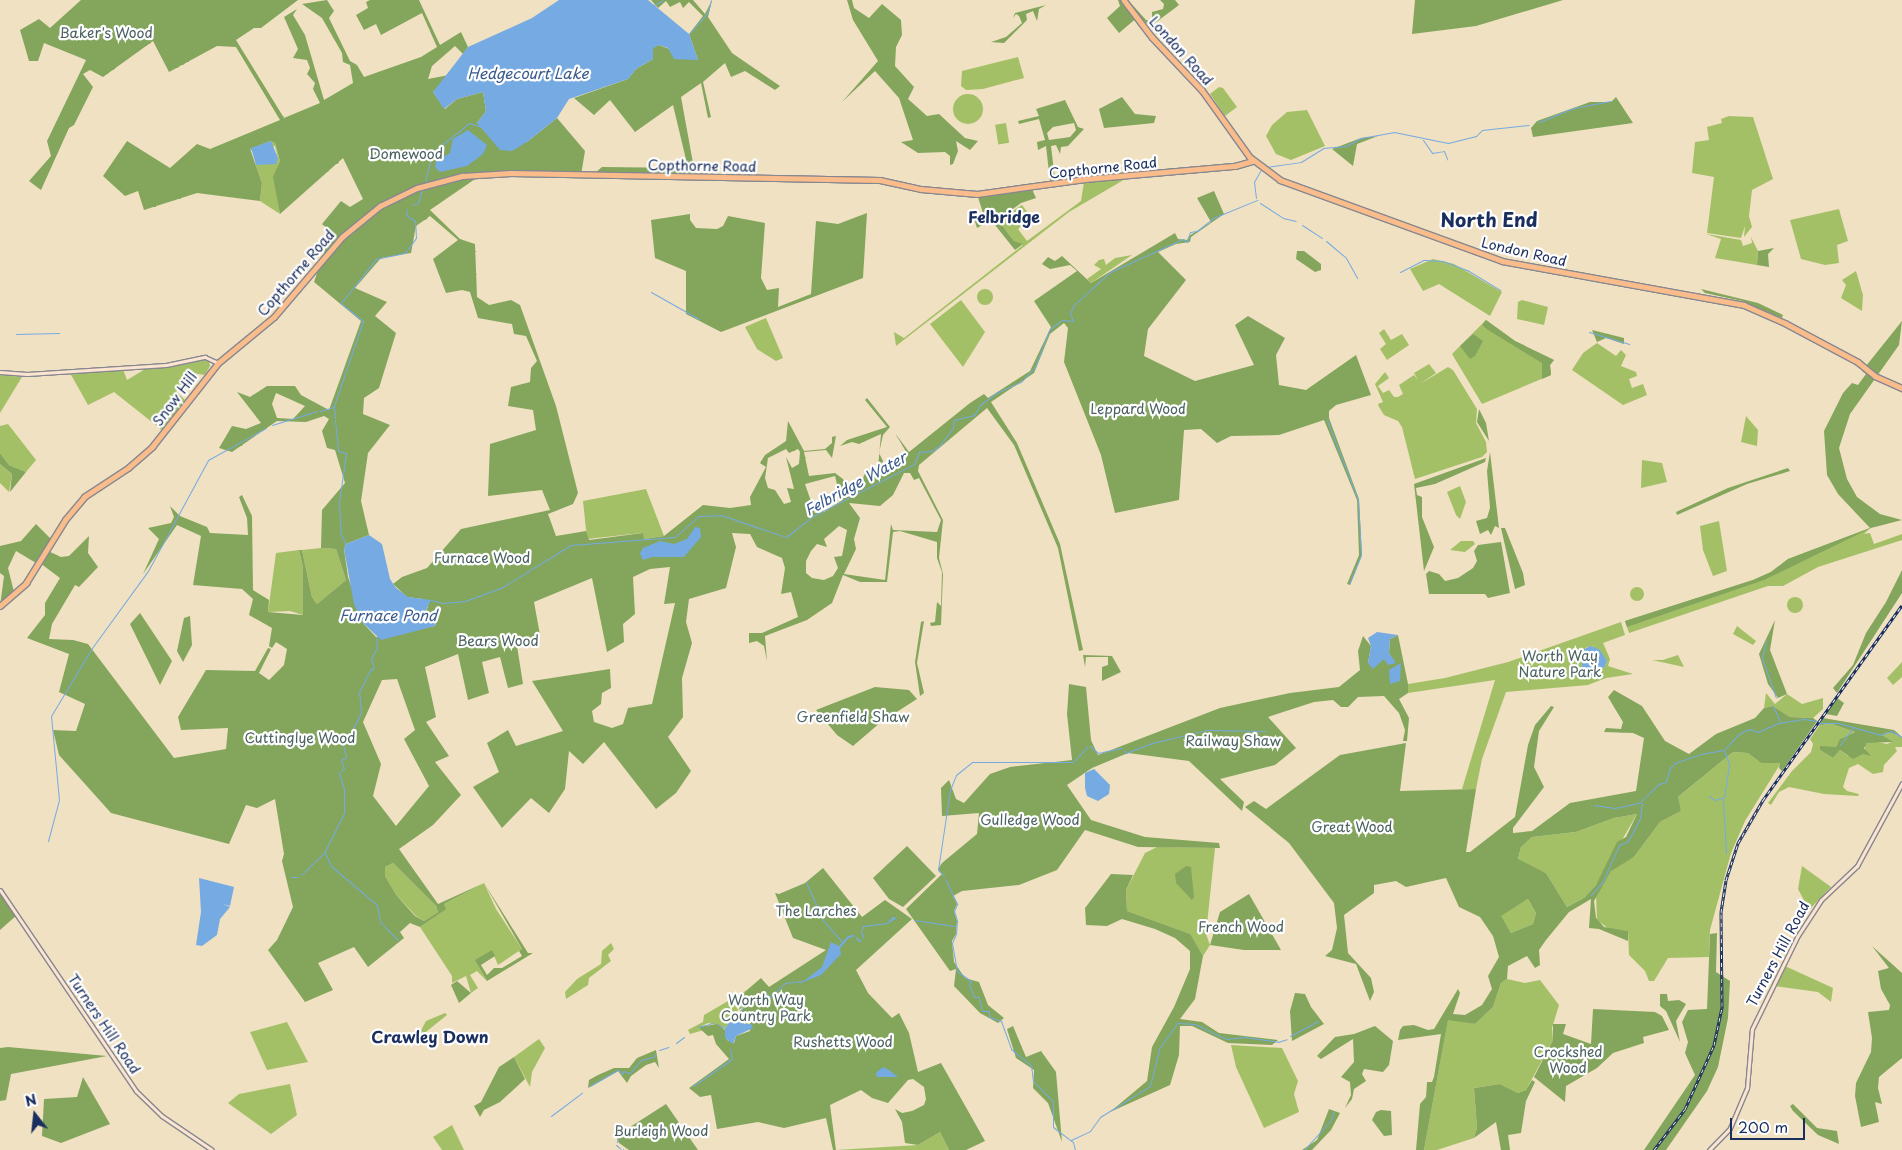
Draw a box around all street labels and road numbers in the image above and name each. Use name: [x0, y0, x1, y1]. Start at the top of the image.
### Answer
street label: London Road: [1146, 13, 1216, 89]
street label: Copthorne Road: [1047, 154, 1159, 182]
street label: Copthorne Road: [647, 157, 757, 175]
street label: Copthorne Road: [254, 226, 338, 320]
street label: London Road: [1480, 234, 1568, 270]
street label: Snow Hill: [150, 369, 200, 429]
street label: Turners Hill Road: [1743, 899, 1813, 1009]
street label: Turners Hill Road: [65, 971, 143, 1077]

